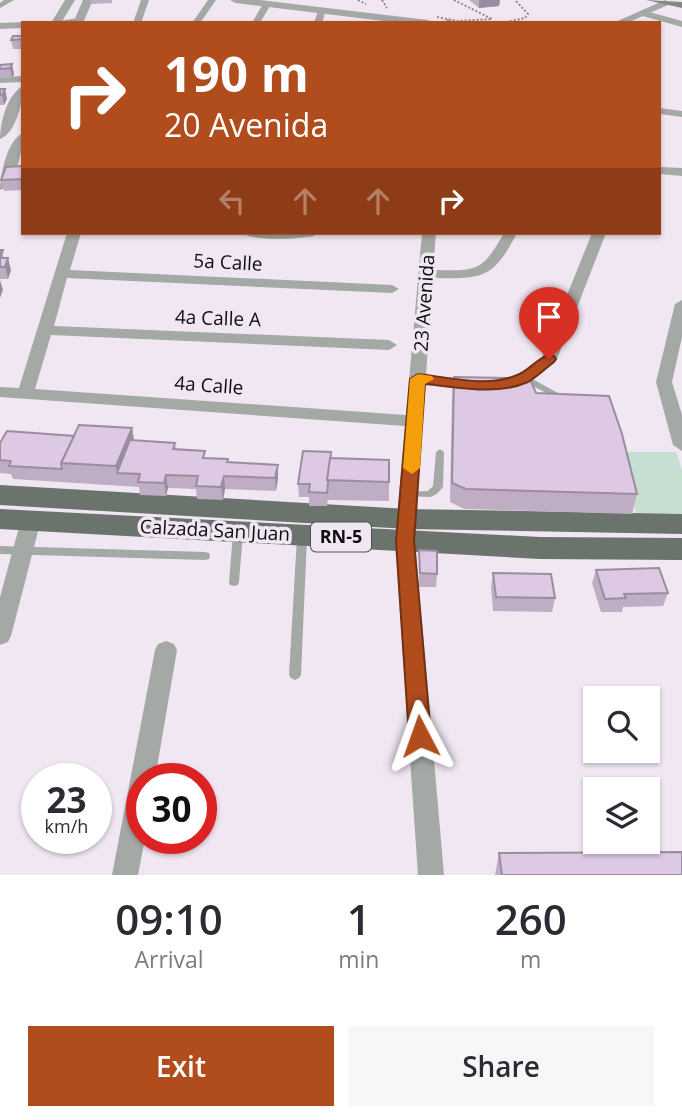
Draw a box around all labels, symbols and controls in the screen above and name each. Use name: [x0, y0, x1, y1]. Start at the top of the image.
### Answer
text: 190 m: [164, 40, 309, 106]
icon: right: [49, 49, 140, 140]
text: 20 Avenida: [164, 103, 328, 146]
icon: left: [213, 182, 251, 220]
icon: ahead: [286, 182, 324, 220]
icon: ahead: [359, 182, 397, 220]
icon: right: [432, 182, 470, 220]
street label: 5a Calle: [193, 247, 263, 277]
street label: 23 Avenida: [408, 253, 440, 353]
pin: [519, 287, 579, 359]
icon: arrive: [530, 298, 568, 336]
street label: 4a Calle A: [175, 304, 261, 332]
street label: 4a Calle: [174, 370, 244, 400]
street label: Calzada San Juan: [139, 513, 291, 547]
road number: RN-5: [311, 522, 371, 552]
map controls: [583, 686, 660, 854]
button: search: [583, 686, 660, 763]
position arrow: [383, 699, 457, 773]
speed limit sign: 30: [126, 763, 217, 854]
text: 23: [46, 776, 87, 823]
button: layers: [583, 777, 660, 854]
text: km/h: [45, 814, 88, 838]
text: 09:10: [115, 890, 223, 947]
text: 1: [347, 890, 371, 947]
text: 260: [495, 890, 567, 947]
text: Arrival: [134, 943, 204, 975]
text: min: [338, 943, 379, 975]
text: m: [520, 943, 541, 975]
button: Exit: [28, 1026, 334, 1106]
button: Share: [348, 1026, 654, 1106]

